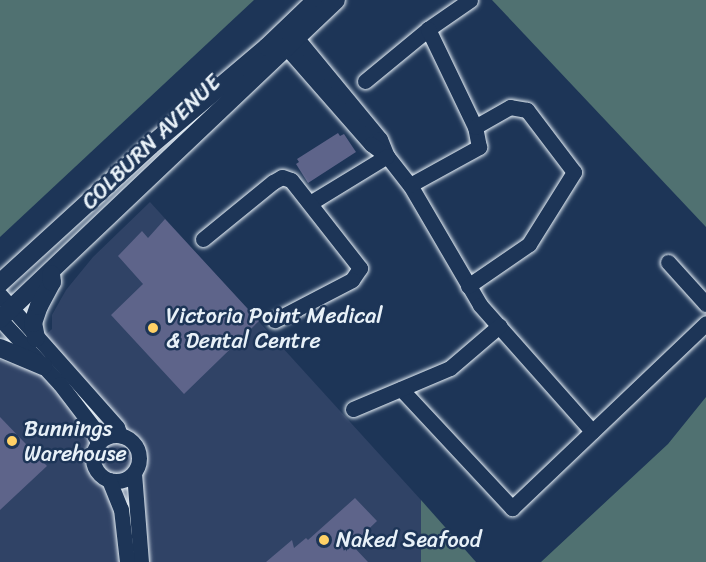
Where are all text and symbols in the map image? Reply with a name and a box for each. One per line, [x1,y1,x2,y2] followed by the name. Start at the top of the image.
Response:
[76,69,226,215] street label: COLBURN AVENUE
[166,302,382,354] place label: Victoria Point Medical & Dental Centre
[144,319,162,337] marker: Victoria Point Medical & Dental Centre
[24,415,127,466] place label: Bunnings Warehouse
[5,434,19,448] marker: Bunnings Warehouse
[336,527,482,553] place label: Naked Seafood
[317,533,331,547] marker: Naked Seafood

